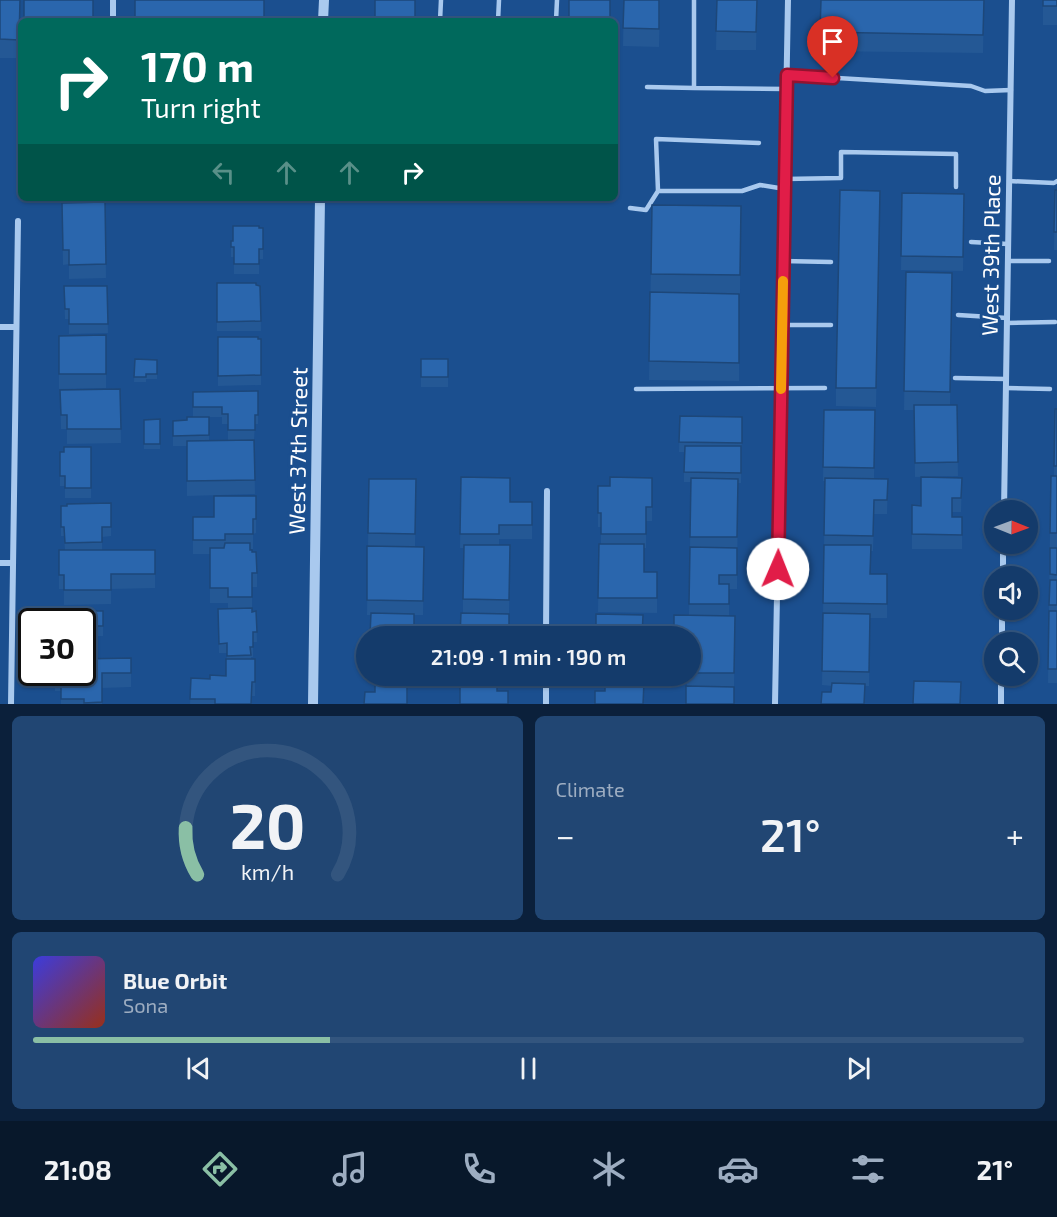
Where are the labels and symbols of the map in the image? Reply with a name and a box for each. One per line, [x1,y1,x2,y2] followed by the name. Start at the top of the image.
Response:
[807,16,858,78] pin
[976,174,1004,336] street label: West 39th Place
[283,367,311,535] street label: West 37th Street
[984,500,1038,554] north arrow
[746,537,810,601] position arrow
[18,608,96,686] speed limit sign: 30

